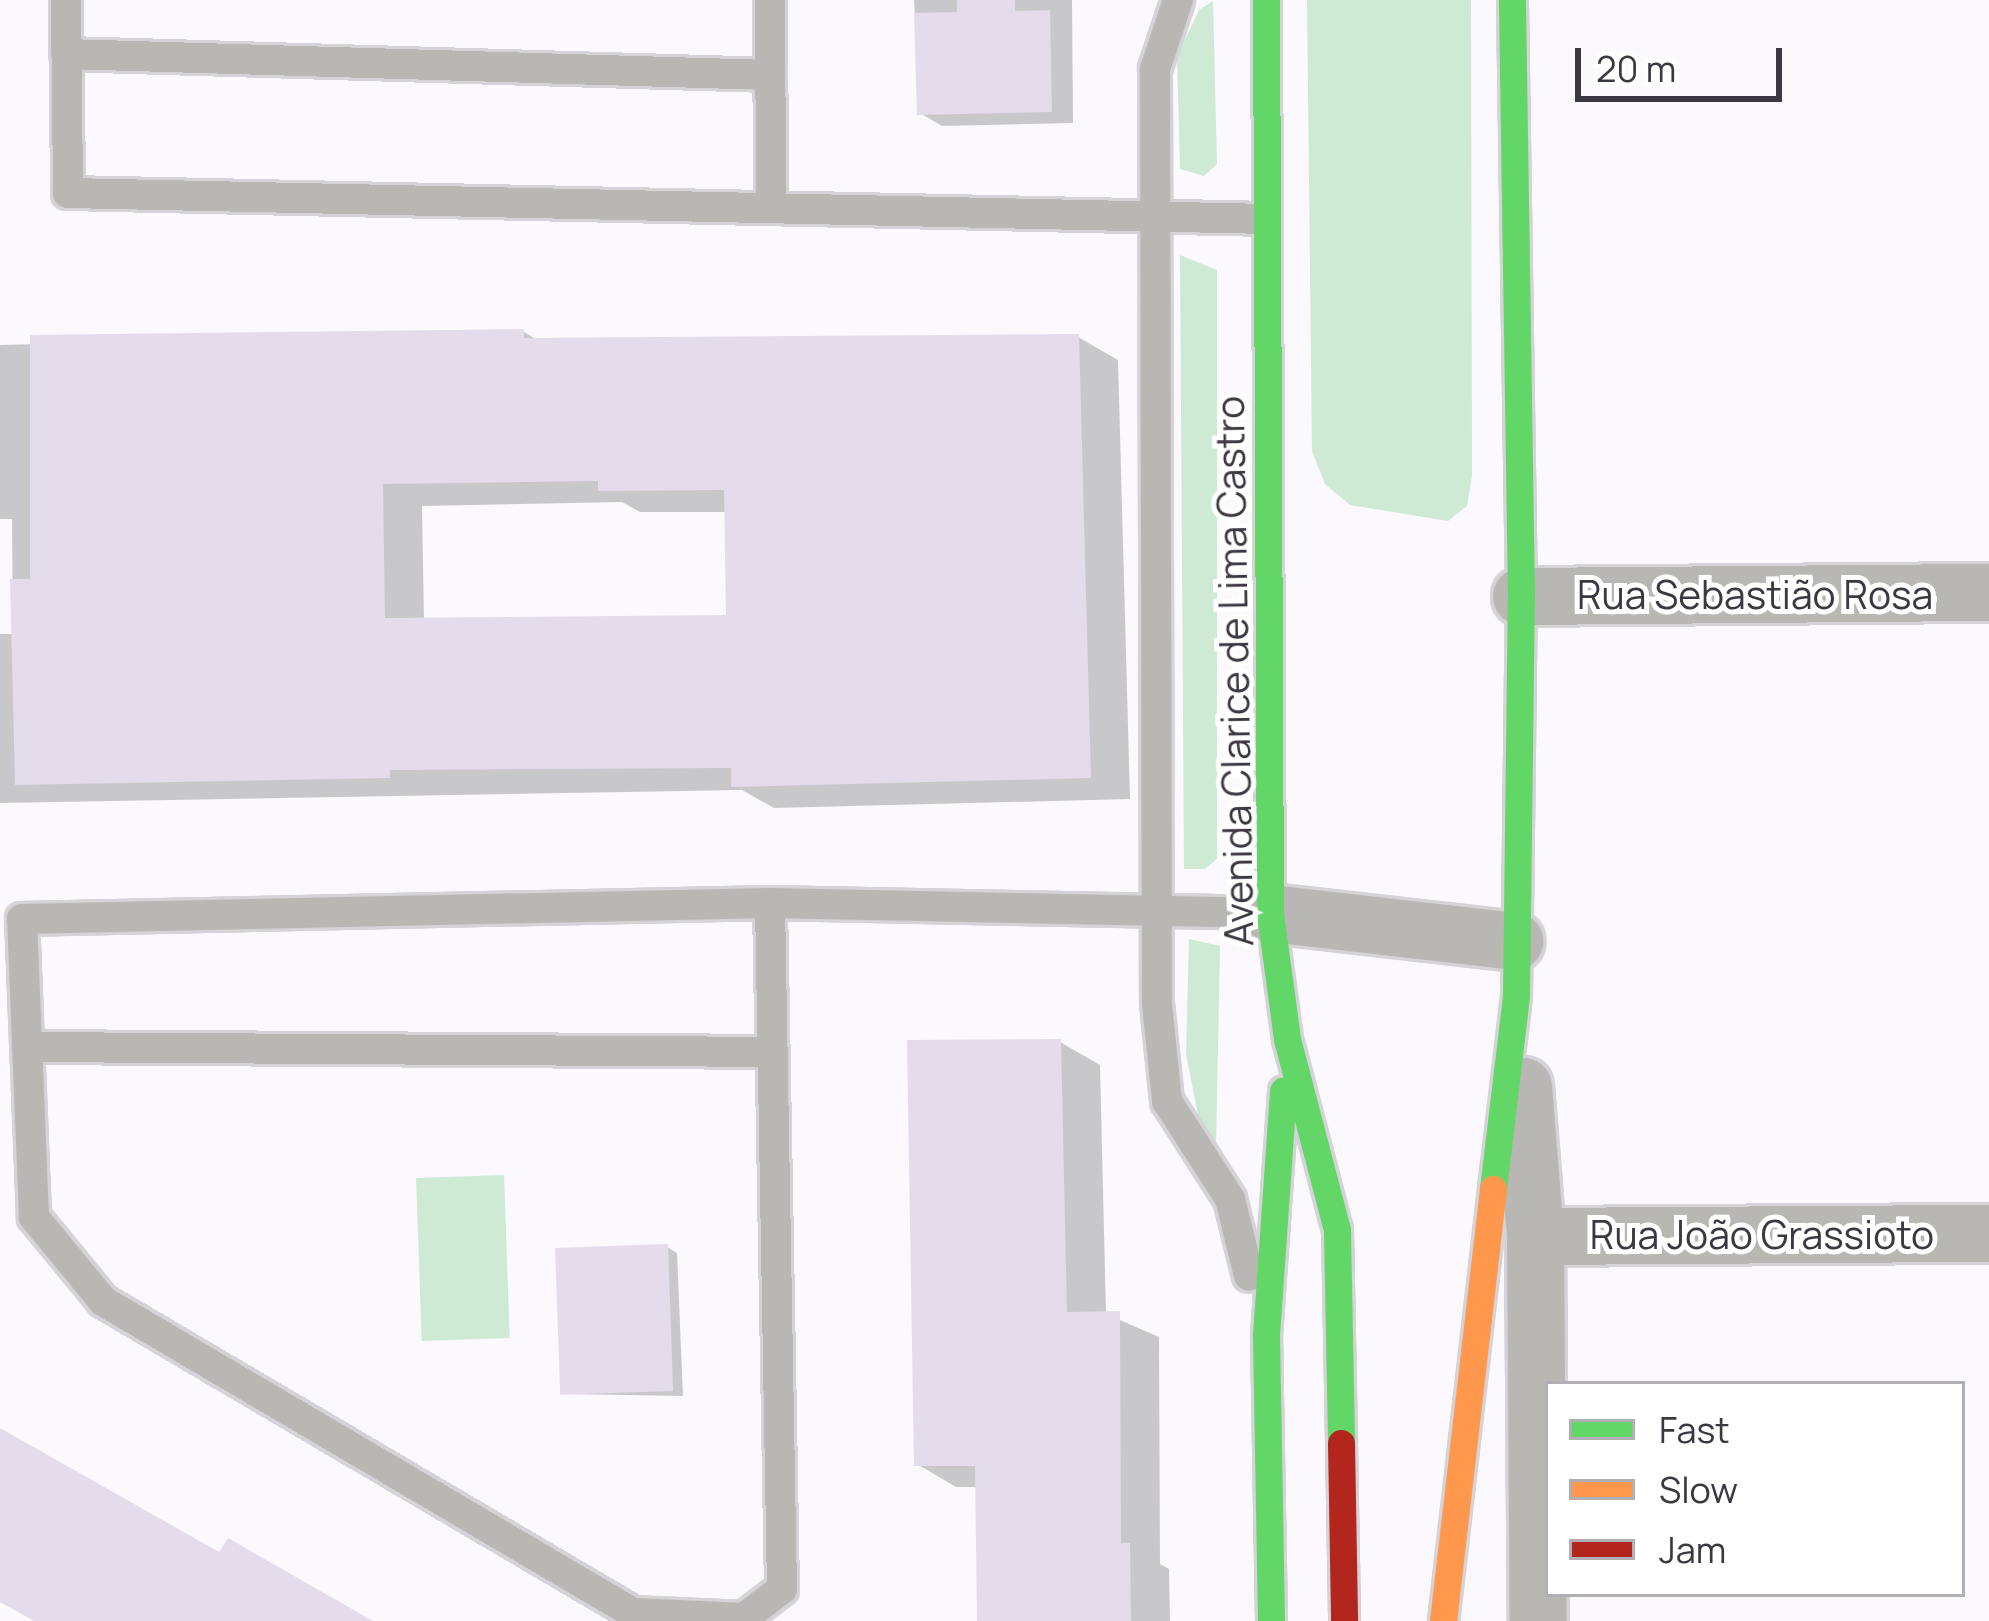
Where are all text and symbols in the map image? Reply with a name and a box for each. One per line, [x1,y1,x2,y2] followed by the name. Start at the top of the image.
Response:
[1581,24,1788,98] scale bar
[1596,44,1676,93] text: 20 m
[1206,395,1262,947] street label: Avenida Clarice de Lima Castro
[1577,571,1933,617] street label: Rua Sebastião Rosa
[1590,1211,1934,1257] street label: Rua João Grassioto
[1545,1381,1965,1597] legend
[1659,1405,1730,1454] text: Fast
[1659,1465,1738,1514] text: Slow
[1659,1525,1726,1574] text: Jam

